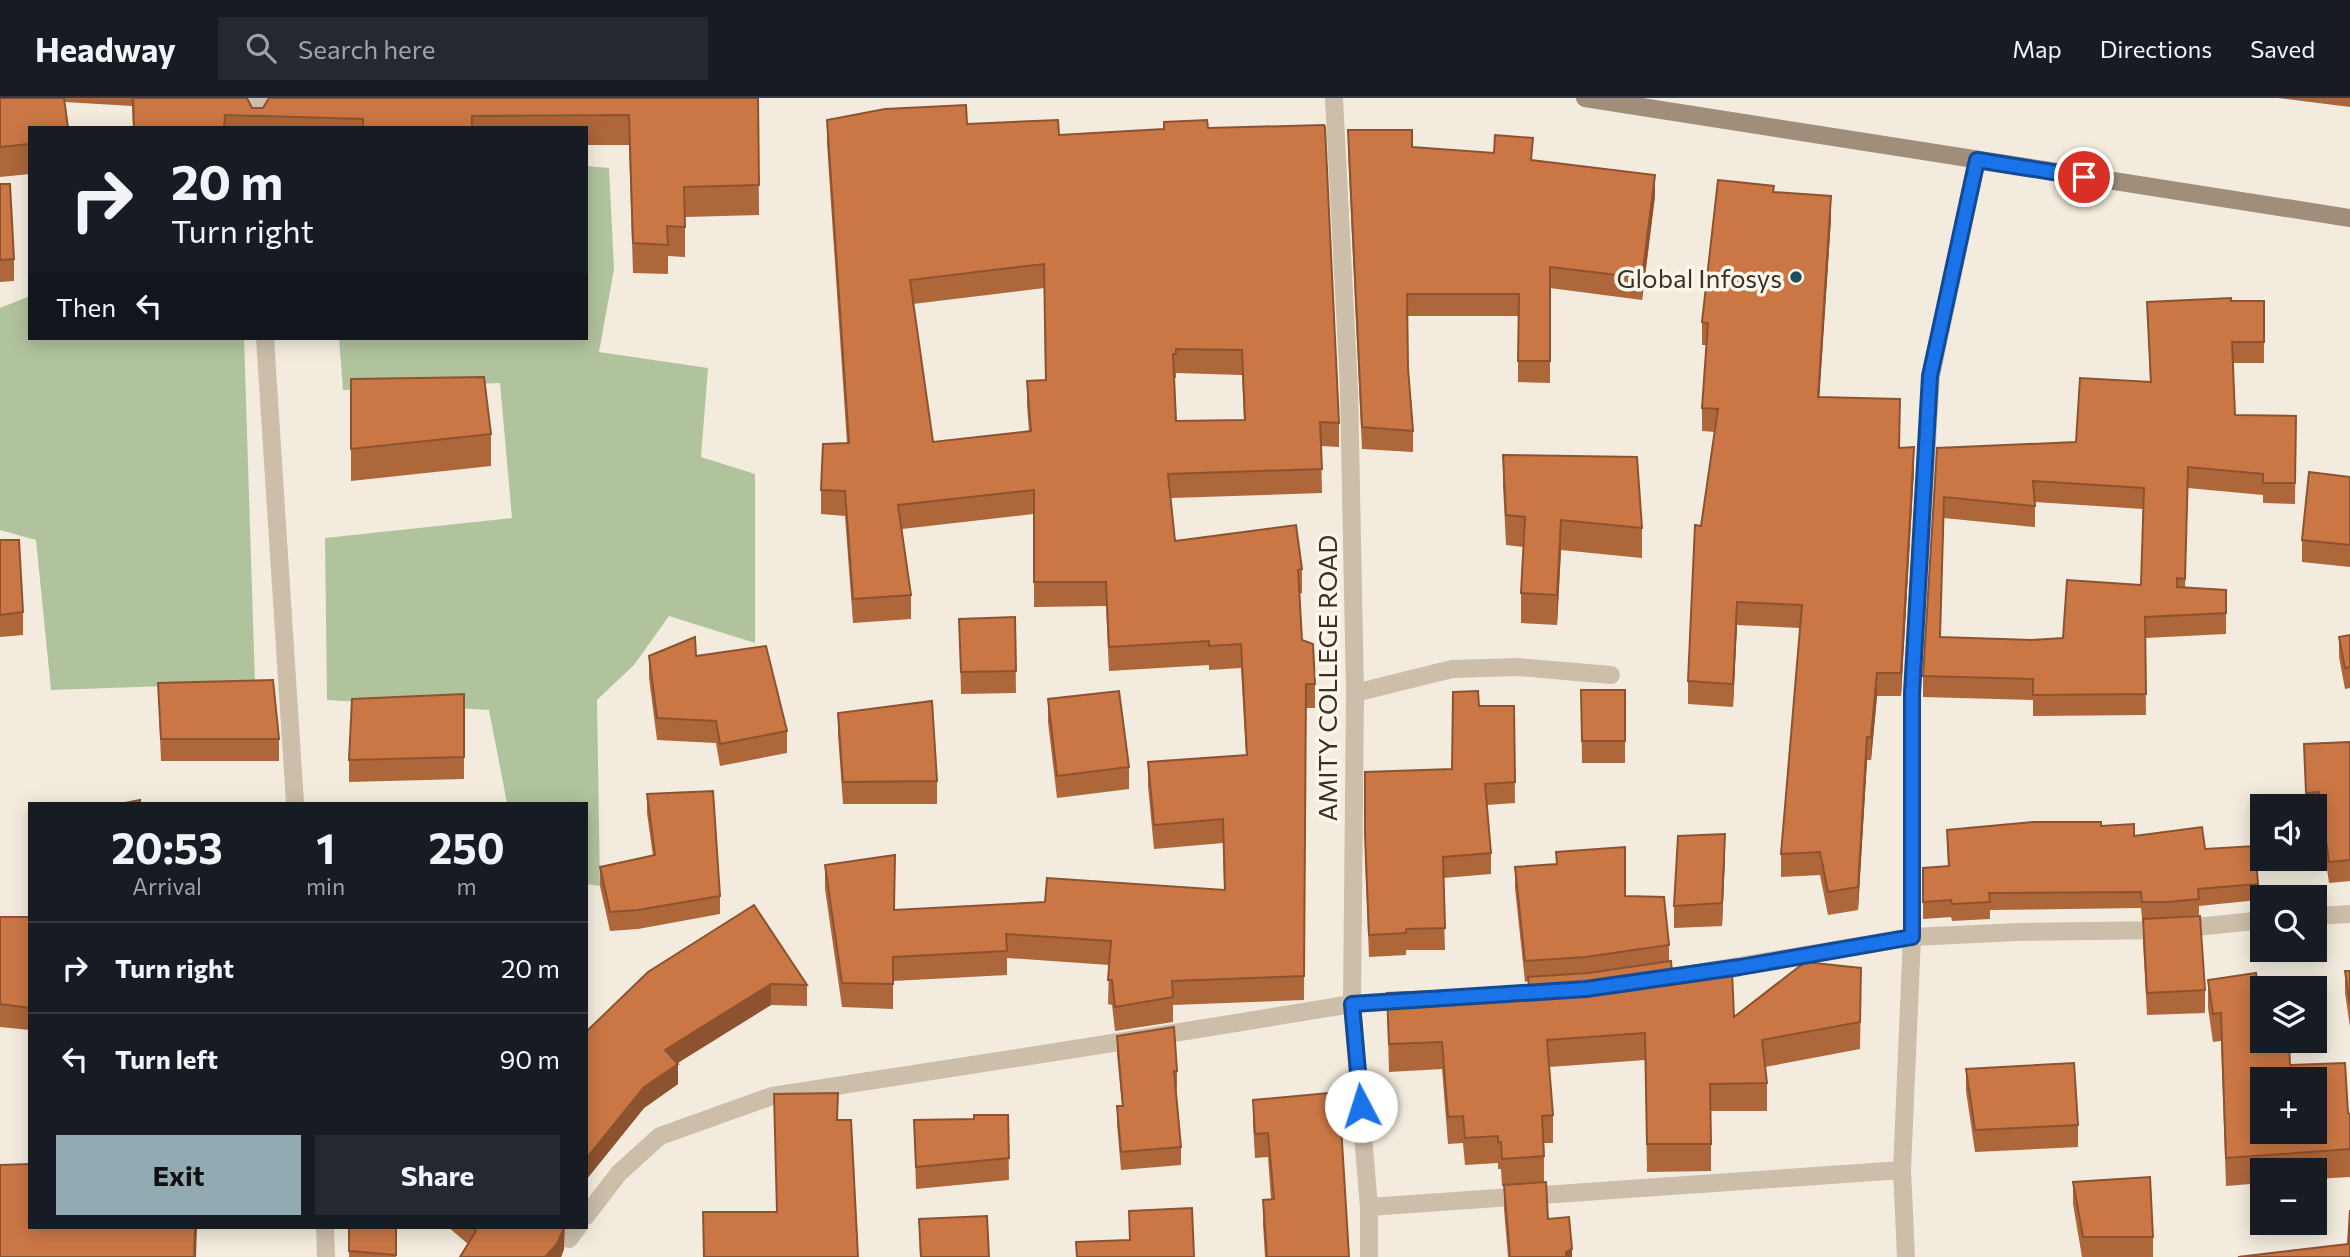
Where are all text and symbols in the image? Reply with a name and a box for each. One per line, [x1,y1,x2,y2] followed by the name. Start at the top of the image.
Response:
[218,17,708,80] search box
[35,28,176,69] text: Headway
[242,29,280,67] icon: search
[298,33,436,64] text: Search here
[2012,34,2062,63] text: Map
[2100,34,2212,63] text: Directions
[2250,34,2315,63] text: Saved
[2054,147,2114,207] pin
[171,150,283,210] text: 20 m
[56,154,147,245] icon: right
[2065,158,2103,196] icon: arrive
[171,210,314,250] text: Turn right
[1616,262,1782,293] place label: Global Infosys
[1788,269,1804,285] marker: Global Infosys
[130,287,168,325] icon: left
[56,291,116,322] text: Then
[1311,535,1342,822] street label: AMITY COLLEGE ROAD
[2250,794,2327,1235] map controls
[2250,794,2327,871] button: sound
[111,821,223,873] text: 20:53
[316,821,335,873] text: 1
[428,821,505,873] text: 250
[132,872,202,900] text: Arrival
[306,872,345,900] text: min
[457,872,477,900] text: m
[2250,885,2327,962] button: search
[56,949,94,987] icon: right
[115,952,234,983] text: Turn right
[501,952,560,983] text: 20 m
[2250,976,2327,1053] button: layers
[56,1040,94,1078] icon: left
[115,1043,218,1074] text: Turn left
[500,1043,560,1074] text: 90 m
[2250,1067,2327,1144] button: +
[1324,1069,1398,1143] position arrow
[56,1135,301,1215] button: Exit
[315,1135,560,1215] button: Share
[2250,1158,2327,1235] button: −

